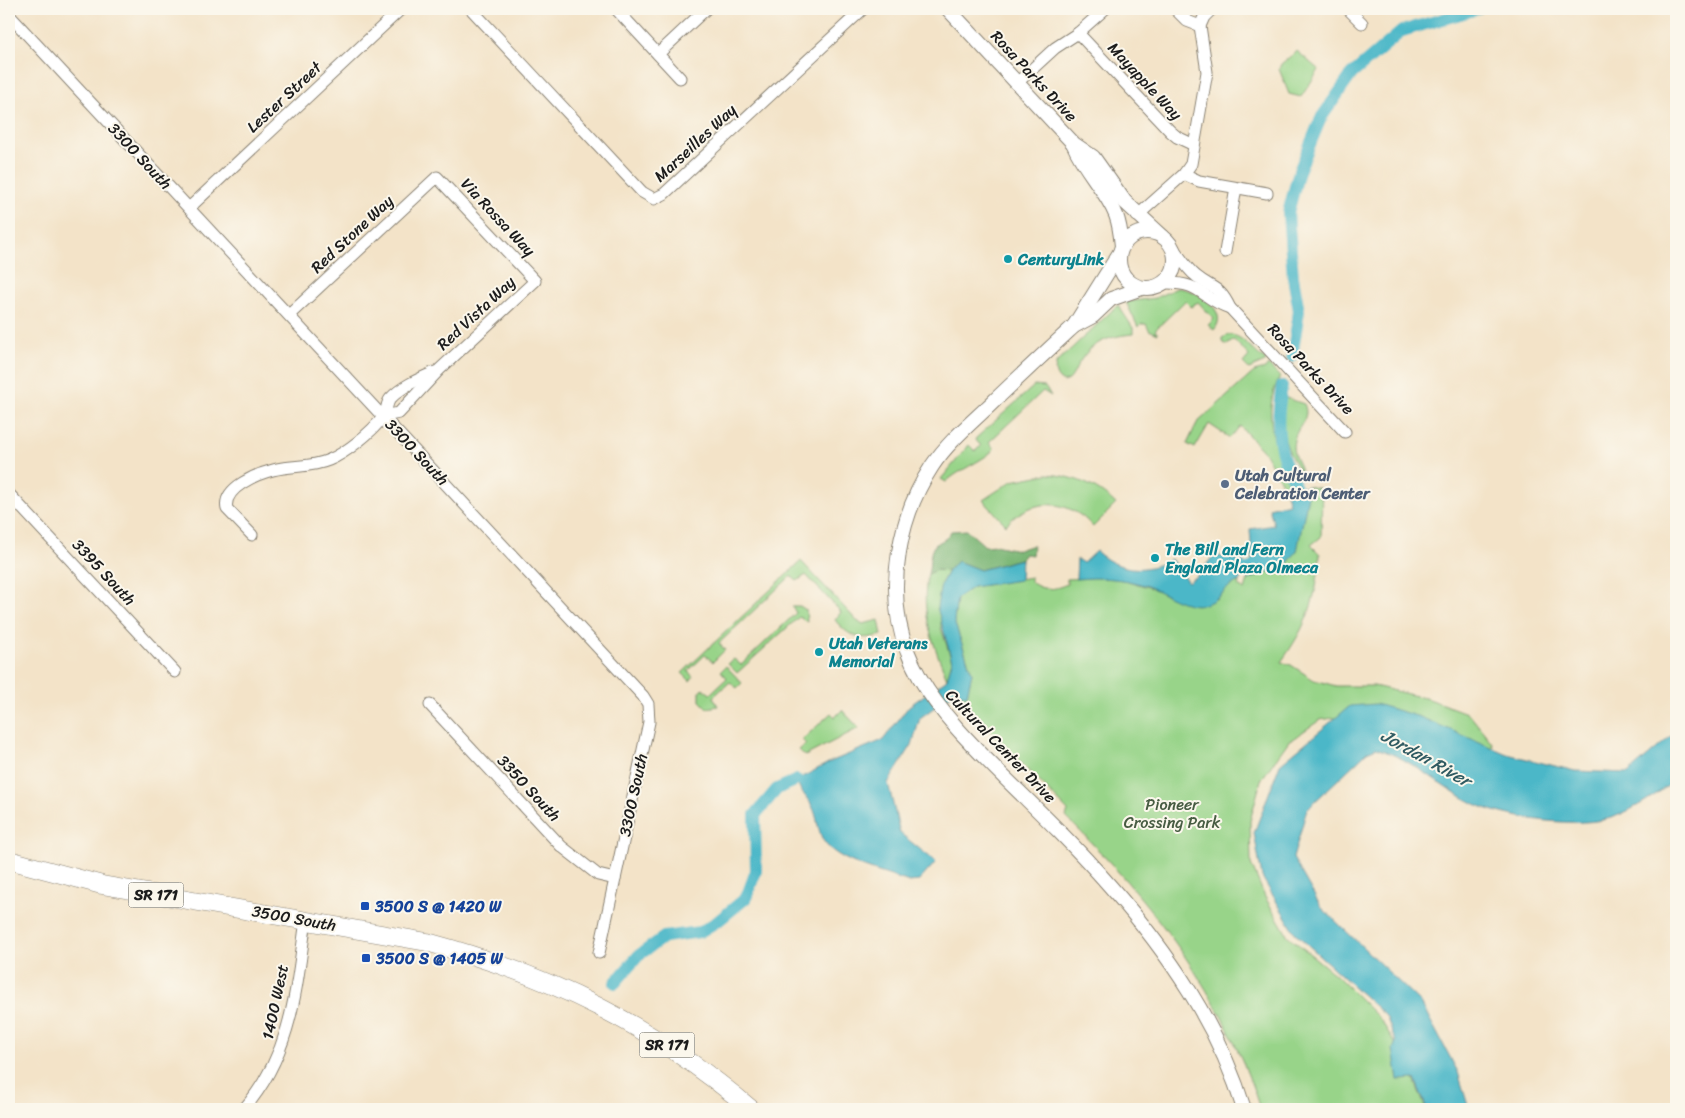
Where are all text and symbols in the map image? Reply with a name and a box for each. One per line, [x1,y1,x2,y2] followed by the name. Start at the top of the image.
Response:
[983,23,1085,129] street label: Rosa Parks Drive
[1100,35,1190,128] street label: Mayapple Way
[239,54,329,140] street label: Lester Street
[647,96,744,189] street label: Marseilles Way
[101,115,179,197] street label: 3300 South
[453,171,543,264] street label: Via Rossa Way
[304,187,401,281] street label: Red Stone Way
[1017,245,1105,274] place label: CenturyLink
[1002,253,1014,265] marker: CenturyLink
[430,268,523,358] street label: Red Vista Way
[1260,316,1362,422] street label: Rosa Parks Drive
[378,411,456,493] street label: 3300 South
[1234,461,1371,508] place label: Utah Cultural Celebration Center
[1219,478,1231,490] marker: Utah Cultural Celebration Center
[65,532,143,612] street label: 3395 South
[1165,535,1319,582] place label: The Bill and Fern England Plaza Olmeca
[1149,552,1161,564] marker: The Bill and Fern England Plaza Olmeca
[828,629,928,676] place label: Utah Veterans Memorial
[813,646,825,658] marker: Utah Veterans Memorial
[938,682,1064,810] street label: Cultural Center Drive
[1375,720,1480,798] water label: Jordan River
[490,747,568,829] street label: 3350 South
[610,751,656,839] street label: 3300 South
[1124,790,1221,837] park label: Pioneer Crossing Park
[128,882,184,908] road number: SR 171
[374,892,502,921] place label: 3500 S @ 1420 W
[250,896,338,940] street label: 3500 South
[359,900,371,912] marker: 3500 S @ 1420 W
[375,944,504,973] place label: 3500 S @ 1405 W
[360,952,372,964] marker: 3500 S @ 1405 W
[253,962,297,1042] street label: 1400 West
[640,1032,694,1058] road number: SR 171

